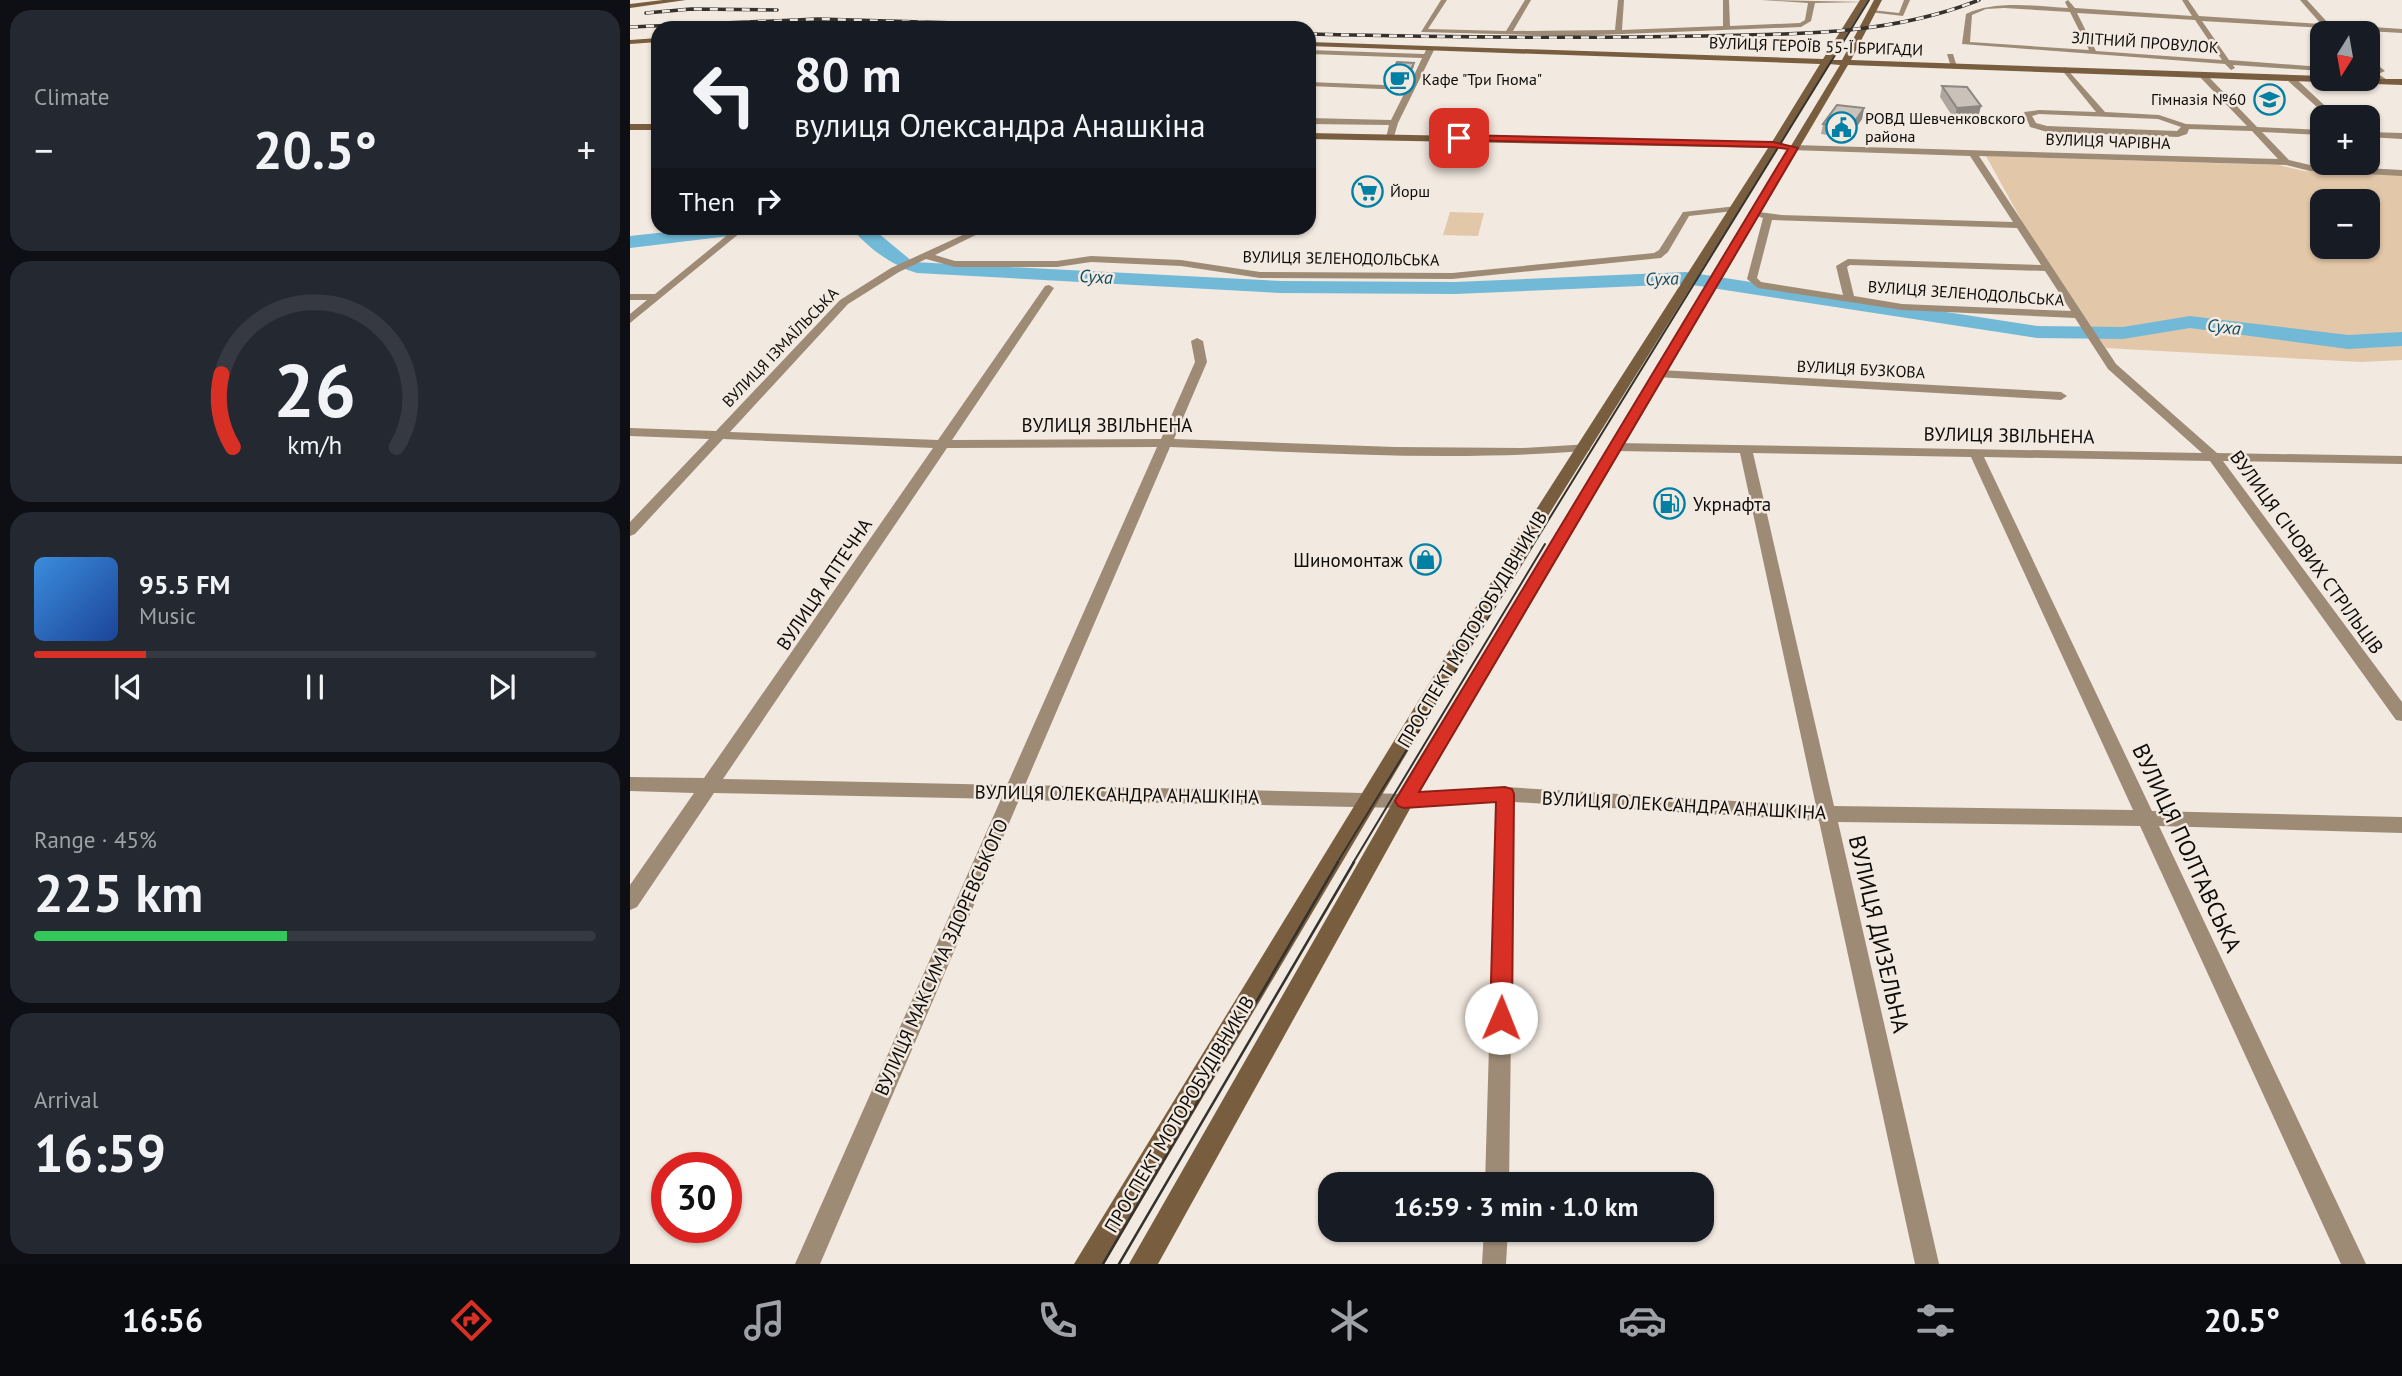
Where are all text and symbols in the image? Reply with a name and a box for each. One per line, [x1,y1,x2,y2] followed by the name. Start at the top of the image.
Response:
[2310,21,2380,91] north arrow
[2310,21,2380,259] map controls
[2071,27,2220,57] street label: ЗЛІТНИЙ ПРОВУЛОК
[1709,32,1923,60] street label: ВУЛИЦЯ ГЕРОЇВ 55-Ї БРИГАДИ
[794,42,901,106] text: 80 m
[679,49,770,140] icon: left
[1382,62,1416,96] cafe icon: Кафе "Три Гнома"
[1422,69,1542,89] place label: Кафе "Три Гнома"
[34,82,109,111] text: Climate
[2252,82,2286,116] school or university icon: Гімназія №60
[2151,89,2246,109] place label: Гімназія №60
[794,104,1206,146] text: вулиця Олександра Анашкіна
[2310,105,2380,175] button: +
[1429,108,1489,168] pin
[1865,108,2025,146] place label: РОВД Шевченковского района
[1825,110,1859,144] public building icon: РОВД Шевченковского района
[253,116,377,183] text: 20.5°
[1440,119,1478,157] icon: arrive
[34,125,53,174] text: −
[577,125,596,174] text: +
[2045,129,2171,153] street label: ВУЛИЦЯ ЧАРІВНА
[1350,174,1384,208] supermarket icon: Йорш
[1390,181,1430,201] place label: Йорш
[749,182,787,220] icon: right
[679,185,735,218] text: Then
[2310,189,2380,259] button: −
[1242,246,1440,270] street label: ВУЛИЦЯ ЗЕЛЕНОДОЛЬСЬКА
[1079,264,1114,289] water label: Суха
[1645,266,1679,291] water label: Суха
[1867,276,2065,310] street label: ВУЛИЦЯ ЗЕЛЕНОДОЛЬСЬКА
[718,283,843,411] street label: ВУЛИЦЯ ІЗМАЇЛЬСЬКА
[2206,313,2242,340] water label: Суха
[274,344,356,438] text: 26
[1796,356,1926,382] street label: ВУЛИЦЯ БУЗКОВА
[1022,413,1192,437] street label: ВУЛИЦЯ ЗВІЛЬНЕНА
[1923,422,2095,448] street label: ВУЛИЦЯ ЗВІЛЬНЕНА
[288,429,342,461] text: km/h
[2225,446,2389,658] street label: ВУЛИЦЯ СІЧОВИХ СТРІЛЬЦІВ
[1653,487,1687,521] fuel station icon: Укрнафта
[1693,492,1771,516] place label: Укрнафта
[1392,506,1552,752] street label: ПРОСПЕКТ МОТОРОБУДІВНИКІВ
[771,513,877,655] street label: ВУЛИЦЯ АПТЕЧНА
[1409,543,1443,577] shop icon: Шиномонтаж
[1293,548,1403,572] place label: Шиномонтаж
[139,568,230,601] text: 95.5 FM
[139,601,196,630] text: Music
[109,668,147,706] icon: previous
[296,668,334,706] icon: pause
[483,668,521,706] icon: next
[2126,739,2249,957] street label: ВУЛИЦЯ ПОЛТАВСЬКА
[974,780,1260,808] street label: ВУЛИЦЯ ОЛЕКСАНДРА АНАШКІНА
[1541,786,1827,824] street label: ВУЛИЦЯ ОЛЕКСАНДРА АНАШКІНА
[869,815,1013,1099] street label: ВУЛИЦЯ МАКСИМА ЗДОРЕВСЬКОГО
[34,825,157,854] text: Range · 45%
[1843,832,1916,1036] street label: ВУЛИЦЯ ДИЗЕЛЬНА
[34,859,203,926] text: 225 km
[1464,981,1538,1055] position arrow
[1099,991,1259,1237] street label: ПРОСПЕКТ МОТОРОБУДІВНИКІВ
[34,1085,98,1114] text: Arrival
[34,1119,166,1186] text: 16:59
[651,1152,742,1243] speed limit sign: 30
[1394,1190,1639,1223] text: 16:59 · 3 min · 1.0 km
[447,1296,496,1345] icon: directions
[740,1296,789,1345] icon: music
[1033,1296,1082,1345] icon: phone
[1325,1296,1374,1345] icon: climate
[1618,1296,1667,1345] icon: car
[1911,1296,1960,1345] icon: filters
[122,1299,203,1341] text: 16:56
[2204,1299,2280,1341] text: 20.5°

